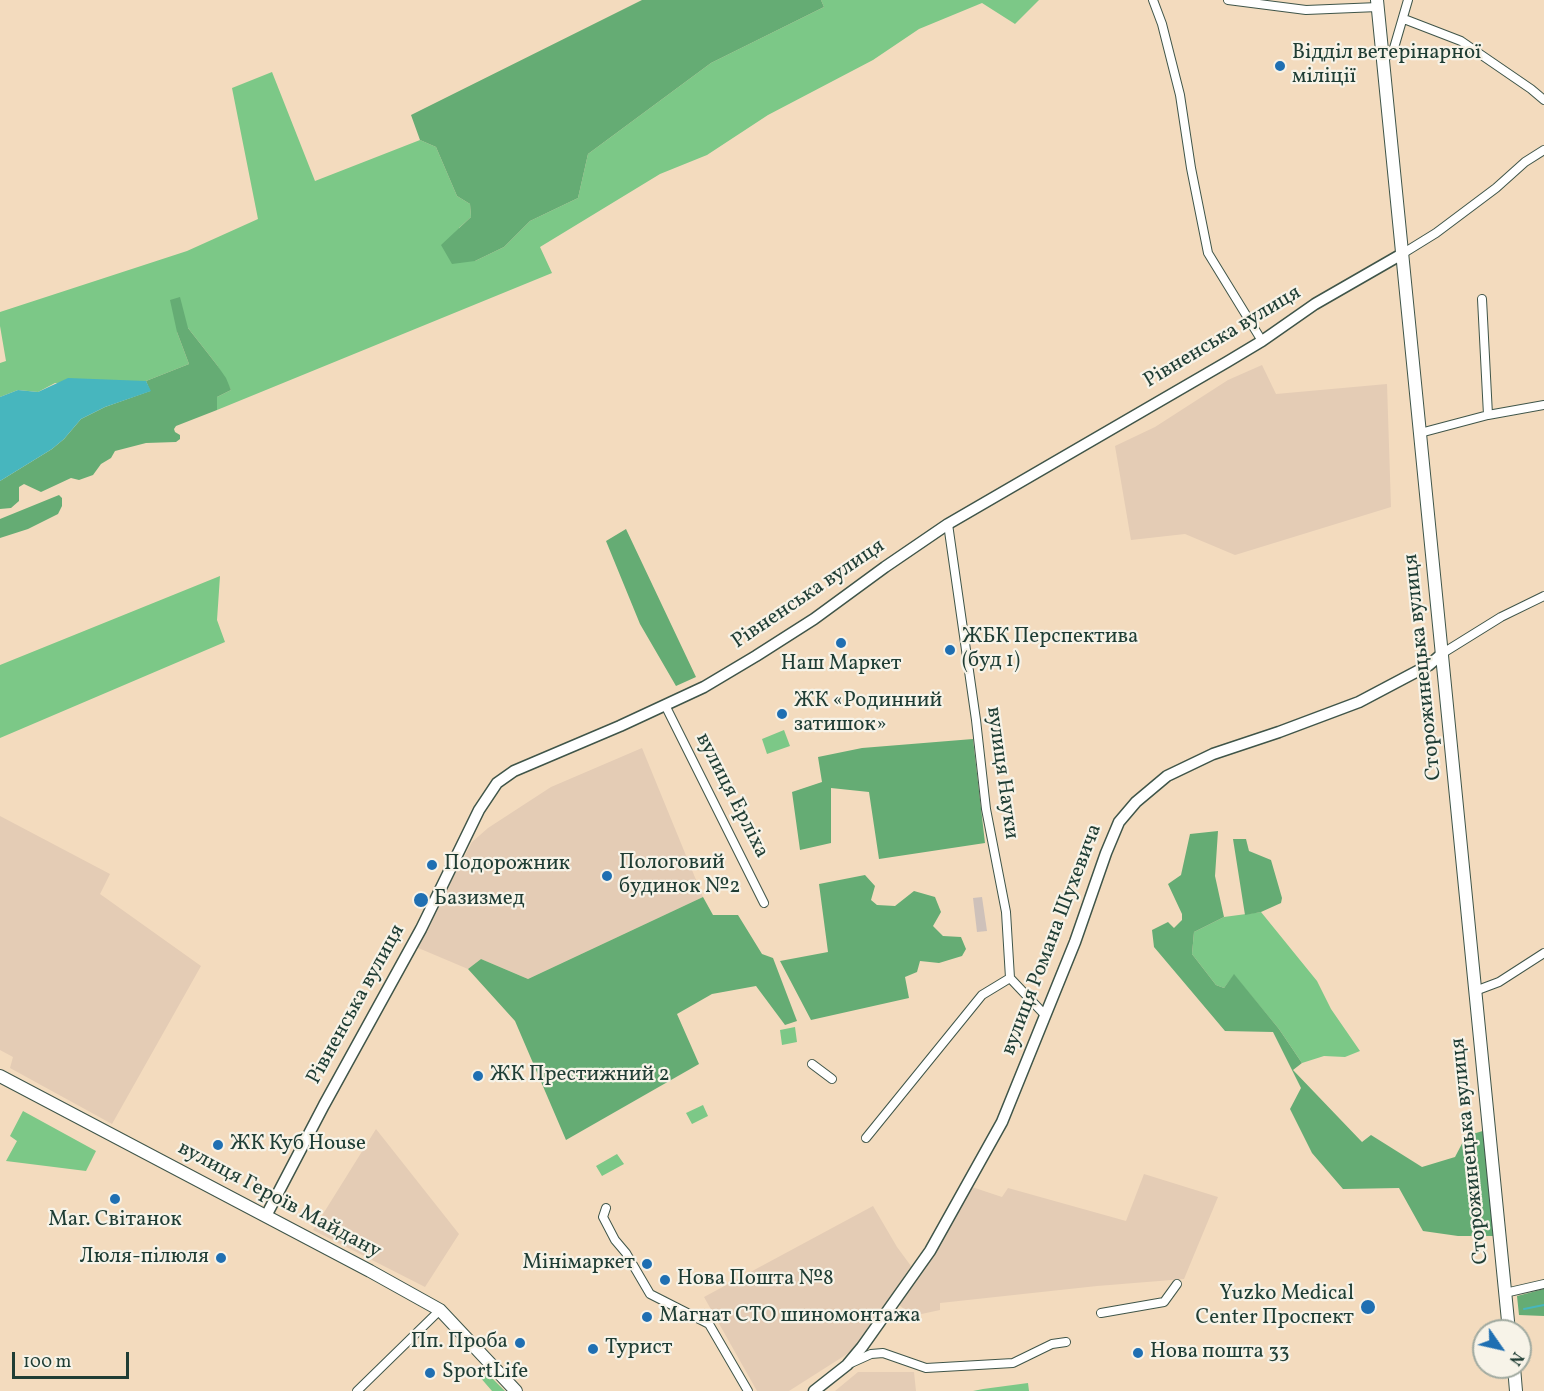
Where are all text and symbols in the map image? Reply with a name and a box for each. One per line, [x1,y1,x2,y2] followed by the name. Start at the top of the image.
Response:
[1292,41,1481,91] place label: Відділ ветерінарної міліції
[1273,59,1287,73] marker: Відділ ветерінарної міліції
[1140,281,1306,395] street label: Рівненська вулиця
[728,535,890,655] street label: Рівненська вулиця
[1400,553,1448,781] street label: Сторожинецька вулиця
[962,625,1139,675] place label: ЖБК Перспектива (буд 1)
[834,636,848,650] marker: Наш Маркет
[943,643,957,657] marker: ЖБК Перспектива (буд 1)
[781,652,901,678] place label: Наш Маркет
[794,689,942,739] place label: ЖК «Родинний затишок»
[979,705,1023,841] street label: вулиця Науки
[775,707,789,721] marker: ЖК «Родинний затишок»
[689,729,773,863] street label: вулиця Ерліха
[997,821,1109,1059] street label: вулиця Романа Шухевича
[619,851,740,901] place label: Пологовий будинок №2
[444,852,570,878] place label: Подорожник
[425,858,439,872] marker: Подорожник
[600,869,614,883] marker: Пологовий будинок №2
[434,887,525,913] place label: Базизмед
[412,891,430,909] marker: Базизмед
[303,921,411,1089] street label: Рівненська вулиця
[1447,1037,1495,1265] street label: Сторожинецька вулиця
[490,1063,670,1089] place label: ЖК Престижний 2
[471,1069,485,1083] marker: ЖК Престижний 2
[230,1132,366,1158] place label: ЖК Куб House
[173,1137,385,1265] street label: вулиця Героїв Майдану
[211,1138,225,1152] marker: ЖК Куб House
[108,1192,122,1206] marker: Маг. Світанок
[48,1208,182,1234] place label: Маг. Світанок
[79,1245,209,1271] place label: Люля-пілюля
[214,1251,228,1265] marker: Люля-пілюля
[523,1251,635,1277] place label: Мінімаркет
[640,1257,654,1271] marker: Мінімаркет
[677,1267,834,1293] place label: Нова Пошта №8
[658,1273,672,1287] marker: Нова Пошта №8
[1196,1282,1354,1332] place label: Yuzko Medical Center Проспект
[1359,1298,1377,1316] marker: Yuzko Medical Center Проспект
[659,1304,921,1330] place label: Магнат СТО шиномонтажа
[640,1310,654,1324] marker: Магнат СТО шиномонтажа
[1472,1319,1532,1379] north arrow
[411,1330,508,1356] place label: Пп. Проба
[513,1336,527,1350] marker: Пп. Проба
[605,1336,672,1362] place label: Турист
[15,1340,132,1378] scale bar
[1150,1340,1290,1366] place label: Нова пошта 33
[586,1342,600,1356] marker: Турист
[1131,1346,1145,1360] marker: Нова пошта 33
[1503,1347,1528,1369] text: N
[23,1350,72,1375] text: 100 m
[442,1360,528,1386] place label: SportLife
[423,1366,437,1380] marker: SportLife

